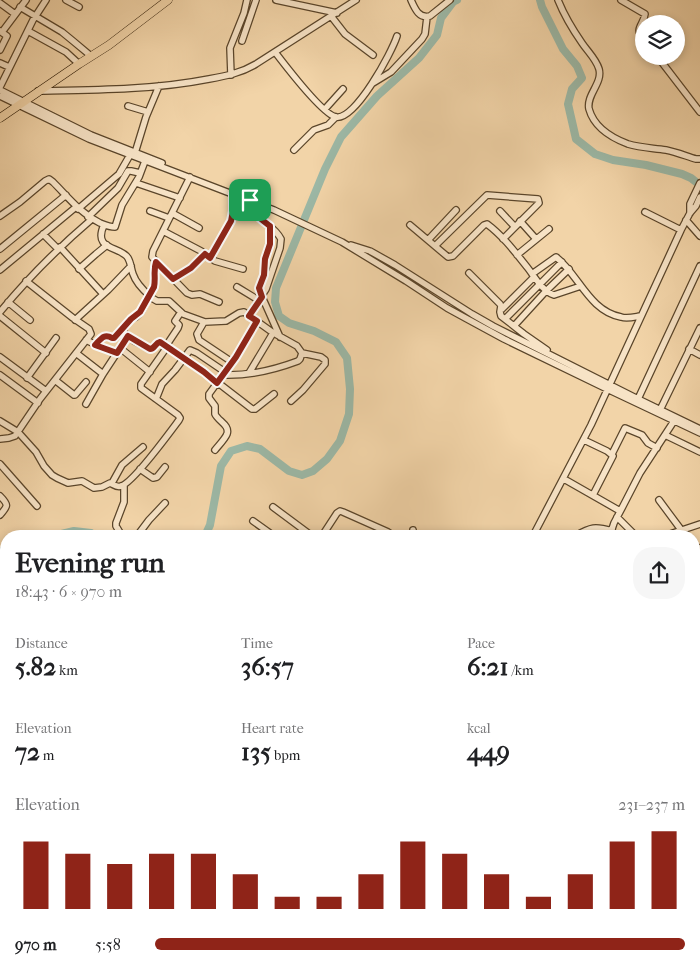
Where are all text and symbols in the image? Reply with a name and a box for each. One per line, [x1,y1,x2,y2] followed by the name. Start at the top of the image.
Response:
[635,15,685,65] map controls
[635,15,685,65] button: layers
[229,179,271,221] pin
[236,186,264,214] icon: arrive
[15,546,165,579] text: Evening run
[633,547,685,599] button: share
[15,582,122,601] text: 18:43 · 6 × 970 m
[15,635,68,652] text: Distance
[241,635,273,652] text: Time
[467,635,495,652] text: Pace
[15,652,56,681] text: 5.82
[241,652,294,681] text: 36:57
[467,652,508,681] text: 6:21
[56,662,78,679] text: km
[508,662,534,679] text: /km
[15,720,72,737] text: Elevation
[241,720,304,737] text: Heart rate
[467,720,491,737] text: kcal
[15,737,40,766] text: 72
[241,737,271,766] text: 135
[467,737,510,766] text: 449
[40,747,55,764] text: m
[271,747,301,764] text: bpm
[15,795,80,814] text: Elevation
[618,795,685,814] text: 231–237 m
[15,935,57,954] text: 970 m
[95,935,121,954] text: 5:58

